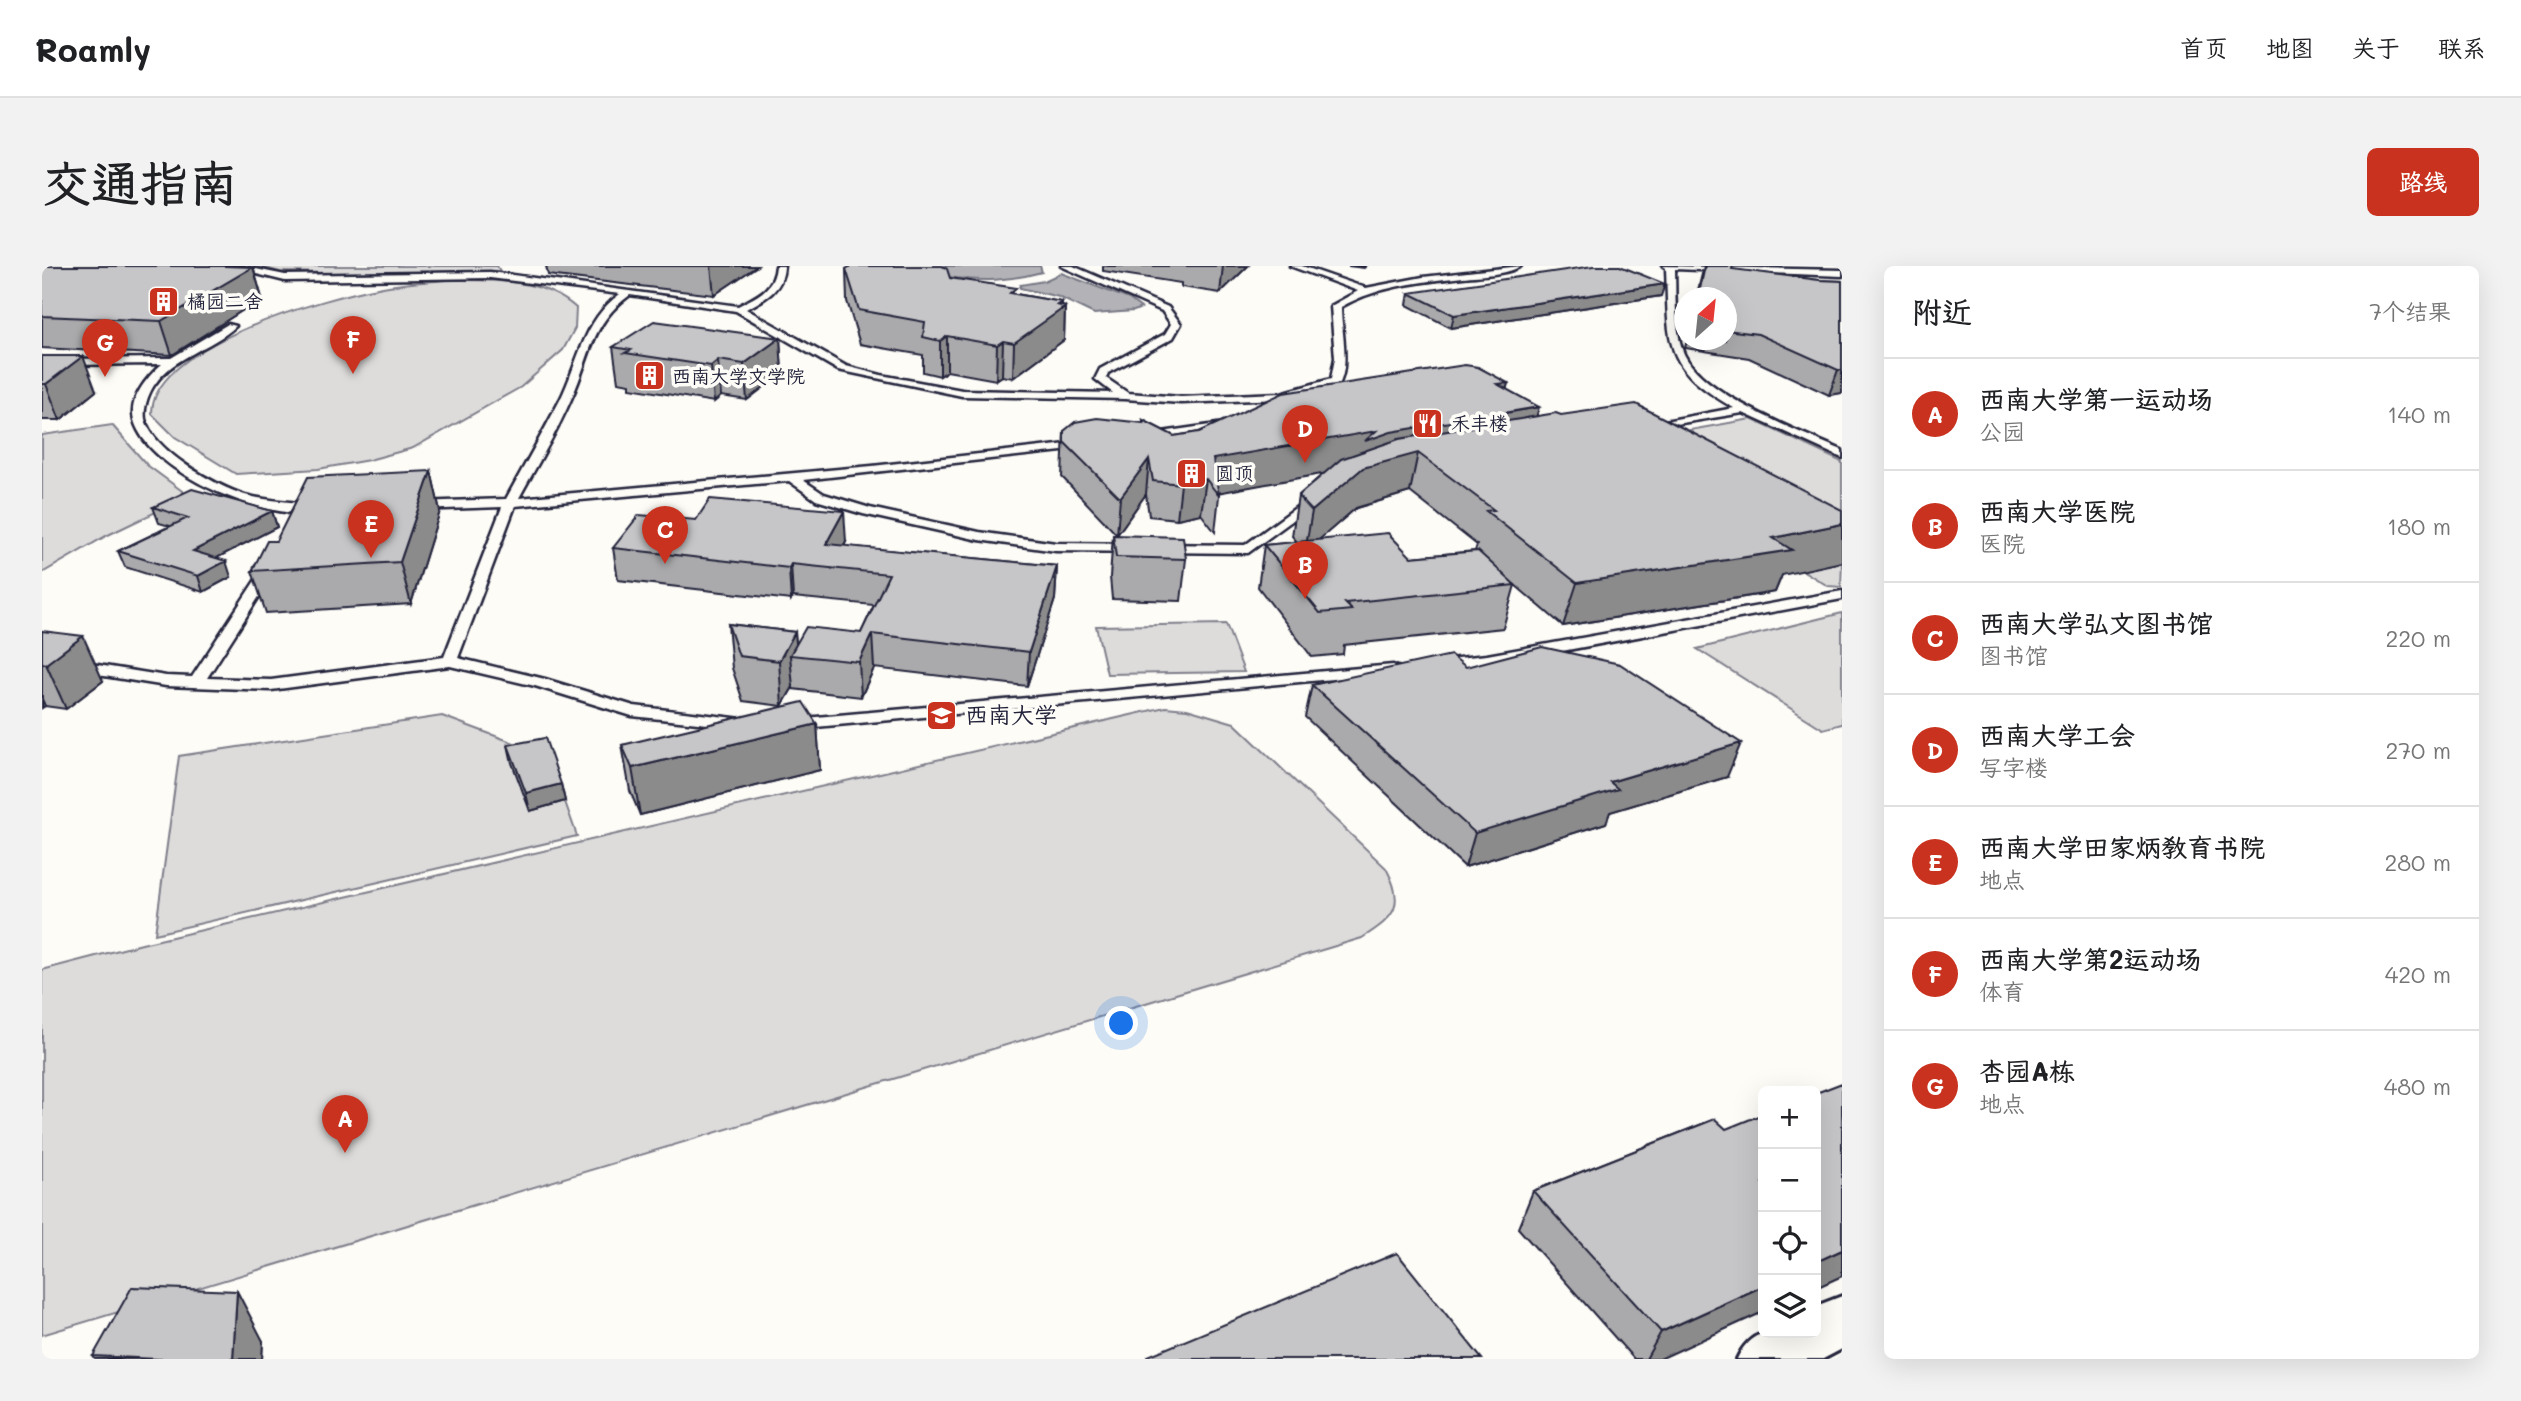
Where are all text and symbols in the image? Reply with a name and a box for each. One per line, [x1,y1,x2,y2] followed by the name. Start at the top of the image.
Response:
[35,27,151,70] text: Roamly
[2180,32,2228,63] text: 首页
[2266,32,2314,63] text: 地图
[2352,32,2400,63] text: 关于
[2438,32,2486,63] text: 联系
[2367,148,2479,216] button: 路线
[42,150,238,213] text: 交通指南
[147,284,181,318] building icon: 橘园二舍
[1674,287,1737,350] north arrow
[187,288,263,313] place label: 橘园二舍
[1912,291,1972,331] text: 附近
[2369,296,2451,326] text: 7个结果
[330,316,376,374] pin: F
[82,319,128,377] pin: G
[632,359,666,393] building icon: 西南大学文学院
[672,363,805,388] place label: 西南大学文学院
[1979,382,2213,416] text: 西南大学第一运动场
[1927,399,1943,429] text: A
[2387,399,2451,429] text: 140 m
[1282,405,1328,463] pin: D
[1411,406,1445,440] restaurant icon: 禾丰楼
[1451,410,1508,435] place label: 禾丰楼
[1979,416,2025,446] text: 公园
[1175,456,1209,490] building icon: 圆顶
[1215,460,1253,485] place label: 圆顶
[1979,494,2135,528] text: 西南大学医院
[348,500,394,558] pin: E
[642,506,688,564] pin: C
[1927,511,1943,541] text: B
[2387,511,2451,541] text: 180 m
[1979,528,2025,558] text: 医院
[1282,541,1328,599] pin: B
[1979,606,2213,640] text: 西南大学弘文图书馆
[1926,623,1944,653] text: C
[2385,623,2451,653] text: 220 m
[1979,640,2048,670] text: 图书馆
[925,698,959,732] school or university icon: 西南大学
[965,699,1057,729] place label: 西南大学
[1979,718,2135,752] text: 西南大学工会
[1927,735,1943,765] text: D
[2386,735,2451,765] text: 270 m
[1979,752,2048,782] text: 写字楼
[1979,830,2265,864] text: 西南大学田家炳教育书院
[1928,847,1942,877] text: E
[2384,847,2451,877] text: 280 m
[1979,864,2025,894] text: 地点
[1979,942,2202,976] text: 西南大学第2运动场
[1928,959,1942,989] text: F
[2385,959,2451,989] text: 420 m
[1979,976,2025,1006] text: 体育
[1104,1006,1138,1040] your location
[1979,1054,2075,1088] text: 杏园A栋
[1926,1071,1944,1101] text: G
[2384,1071,2451,1101] text: 480 m
[1758,1086,1821,1338] map controls
[1758,1086,1821,1149] button: +
[1979,1088,2025,1118] text: 地点
[322,1095,368,1153] pin: A
[1758,1149,1821,1212] button: −
[1758,1212,1821,1275] button: locate
[1758,1275,1821,1338] button: layers

